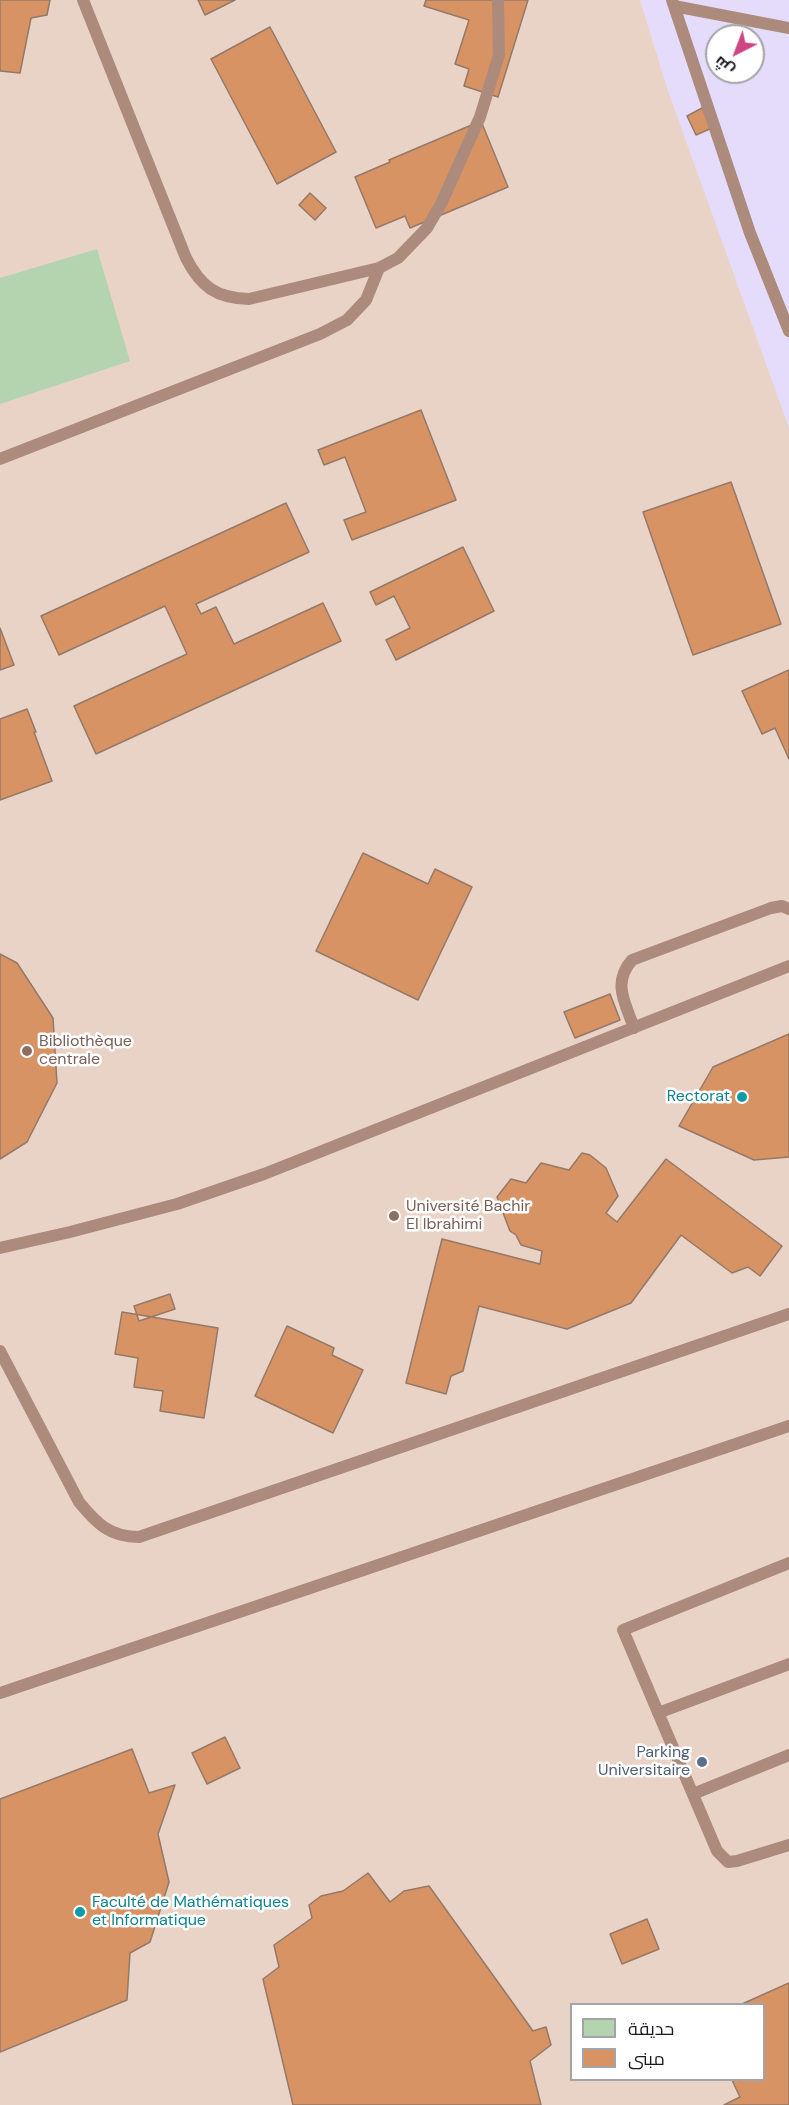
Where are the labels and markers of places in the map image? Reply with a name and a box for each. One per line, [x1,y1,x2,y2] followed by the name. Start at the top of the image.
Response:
[39,1032,132,1070] place label: Bibliothèque centrale
[20,1044,34,1058] marker: Bibliothèque centrale
[667,1087,730,1107] place label: Rectorat
[735,1090,749,1104] marker: Rectorat
[406,1197,530,1235] place label: Université Bachir El Ibrahimi
[387,1209,401,1223] marker: Université Bachir El Ibrahimi
[598,1743,690,1781] place label: Parking Universitaire
[695,1755,709,1769] marker: Parking Universitaire
[92,1893,289,1931] place label: Faculté de Mathématiques et Informatique
[73,1905,87,1919] marker: Faculté de Mathématiques et Informatique

